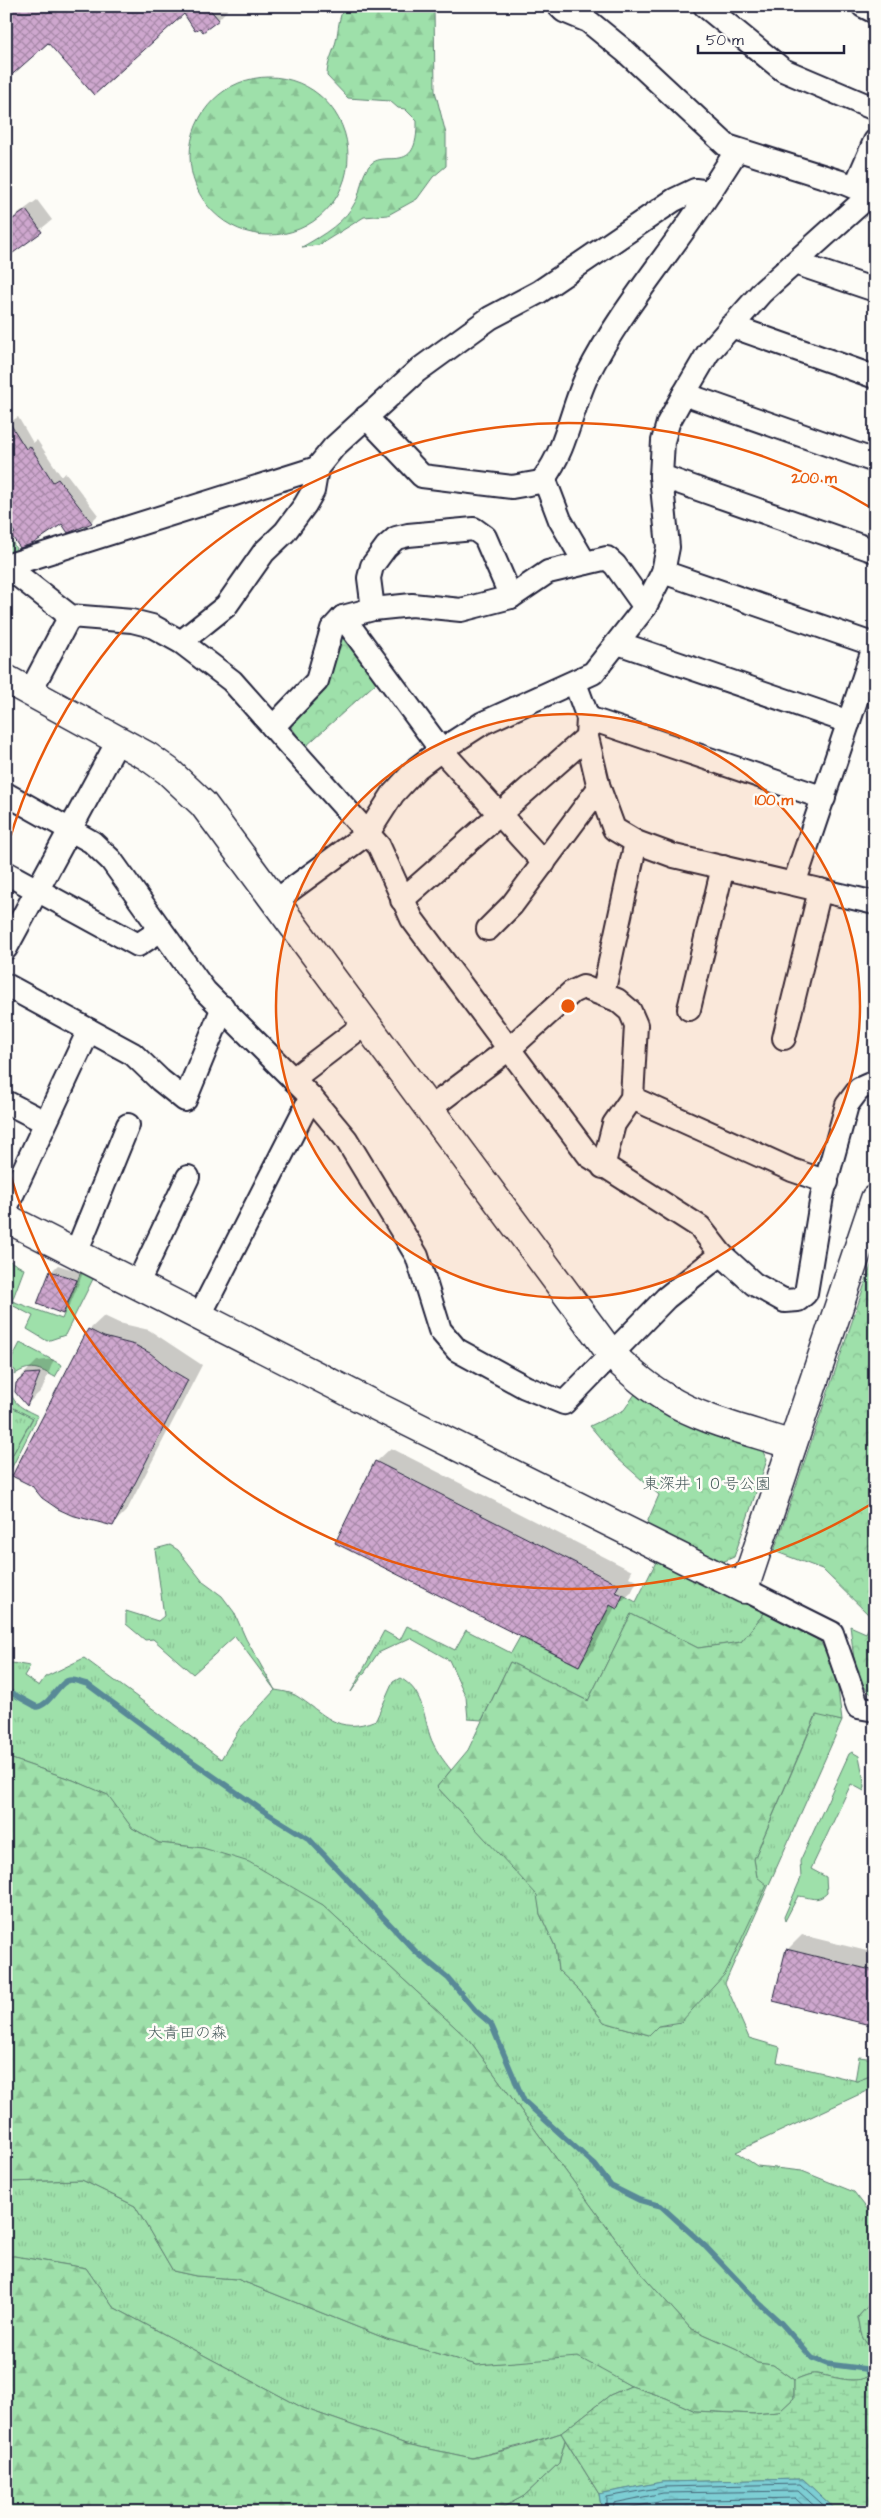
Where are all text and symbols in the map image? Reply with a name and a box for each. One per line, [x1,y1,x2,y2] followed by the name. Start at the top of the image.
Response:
[698,22,845,54] scale bar
[706,30,744,51] text: 50 m
[790,468,837,489] text: 200 m
[755,790,794,811] text: 100 m
[559,997,577,1015] centre of rings
[643,1473,771,1495] park label: 東深井１０号公園
[147,2022,227,2044] park label: 大青田の森

